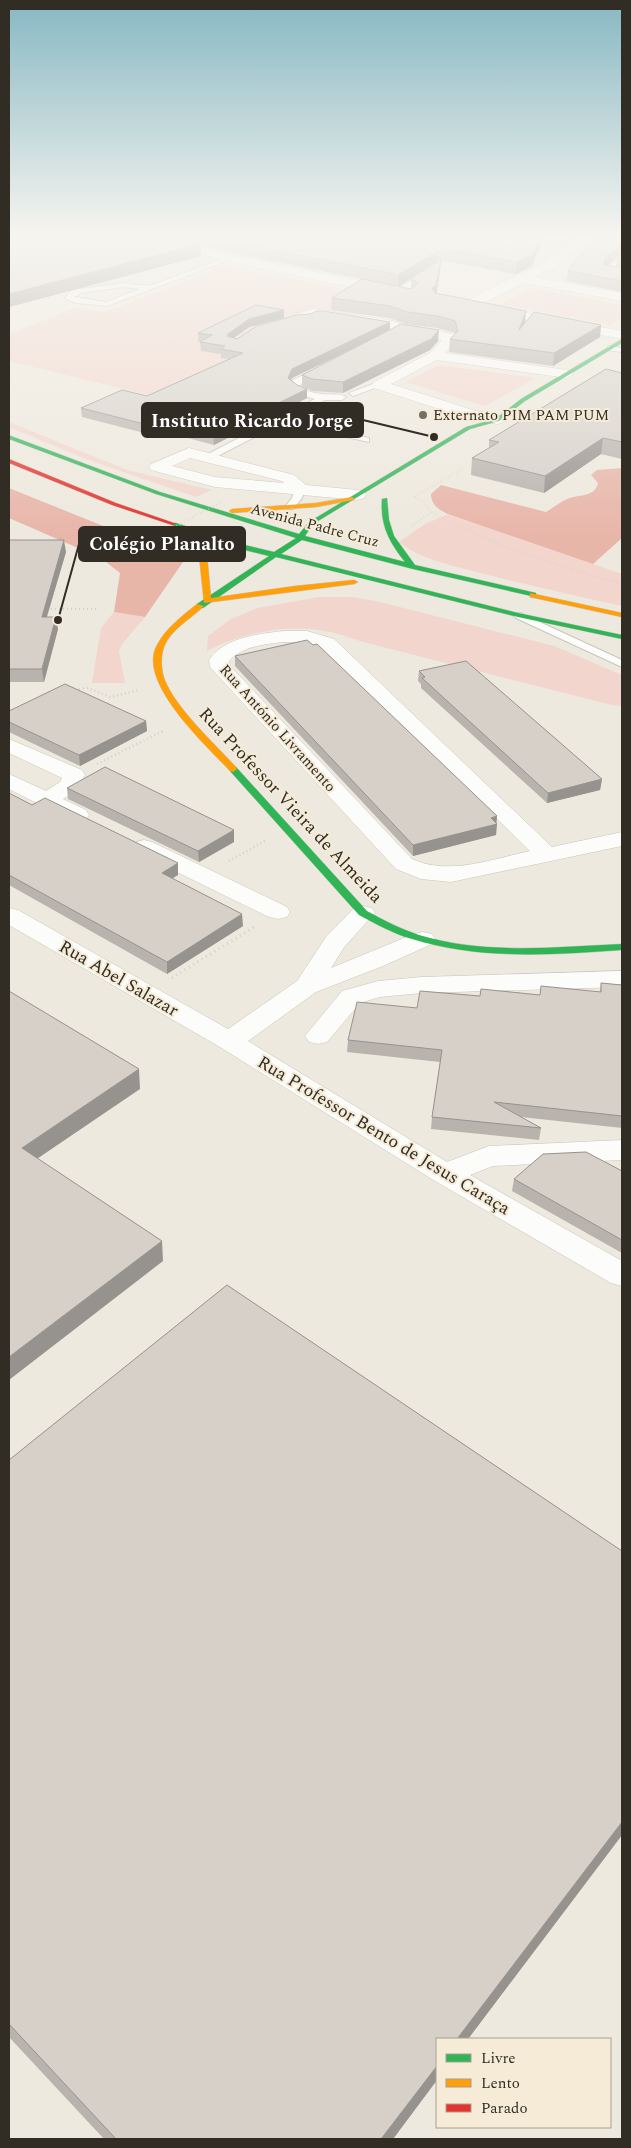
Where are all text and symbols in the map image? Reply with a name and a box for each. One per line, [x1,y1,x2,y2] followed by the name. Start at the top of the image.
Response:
[142,403,363,437] callout: Instituto Ricardo Jorge
[433,404,609,427] place label: Externato PIM PAM PUM
[151,407,353,436] text: Instituto Ricardo Jorge
[417,409,429,421] marker: Externato PIM PAM PUM
[248,497,382,554] street label: Avenida Padre Cruz
[79,527,245,561] callout: Colégio Planalto
[89,530,235,559] text: Colégio Planalto
[214,659,341,797] street label: Rua António Livramento
[192,701,389,910] street label: Rua Professor Vieira de Almeida
[54,933,184,1024] street label: Rua Abel Salazar
[252,1049,516,1222] street label: Rua Professor Bento de Jesus Caraça
[436,2038,611,2128] legend
[481,2047,516,2070] text: Livre
[481,2072,520,2095] text: Lento
[481,2097,528,2120] text: Parado

